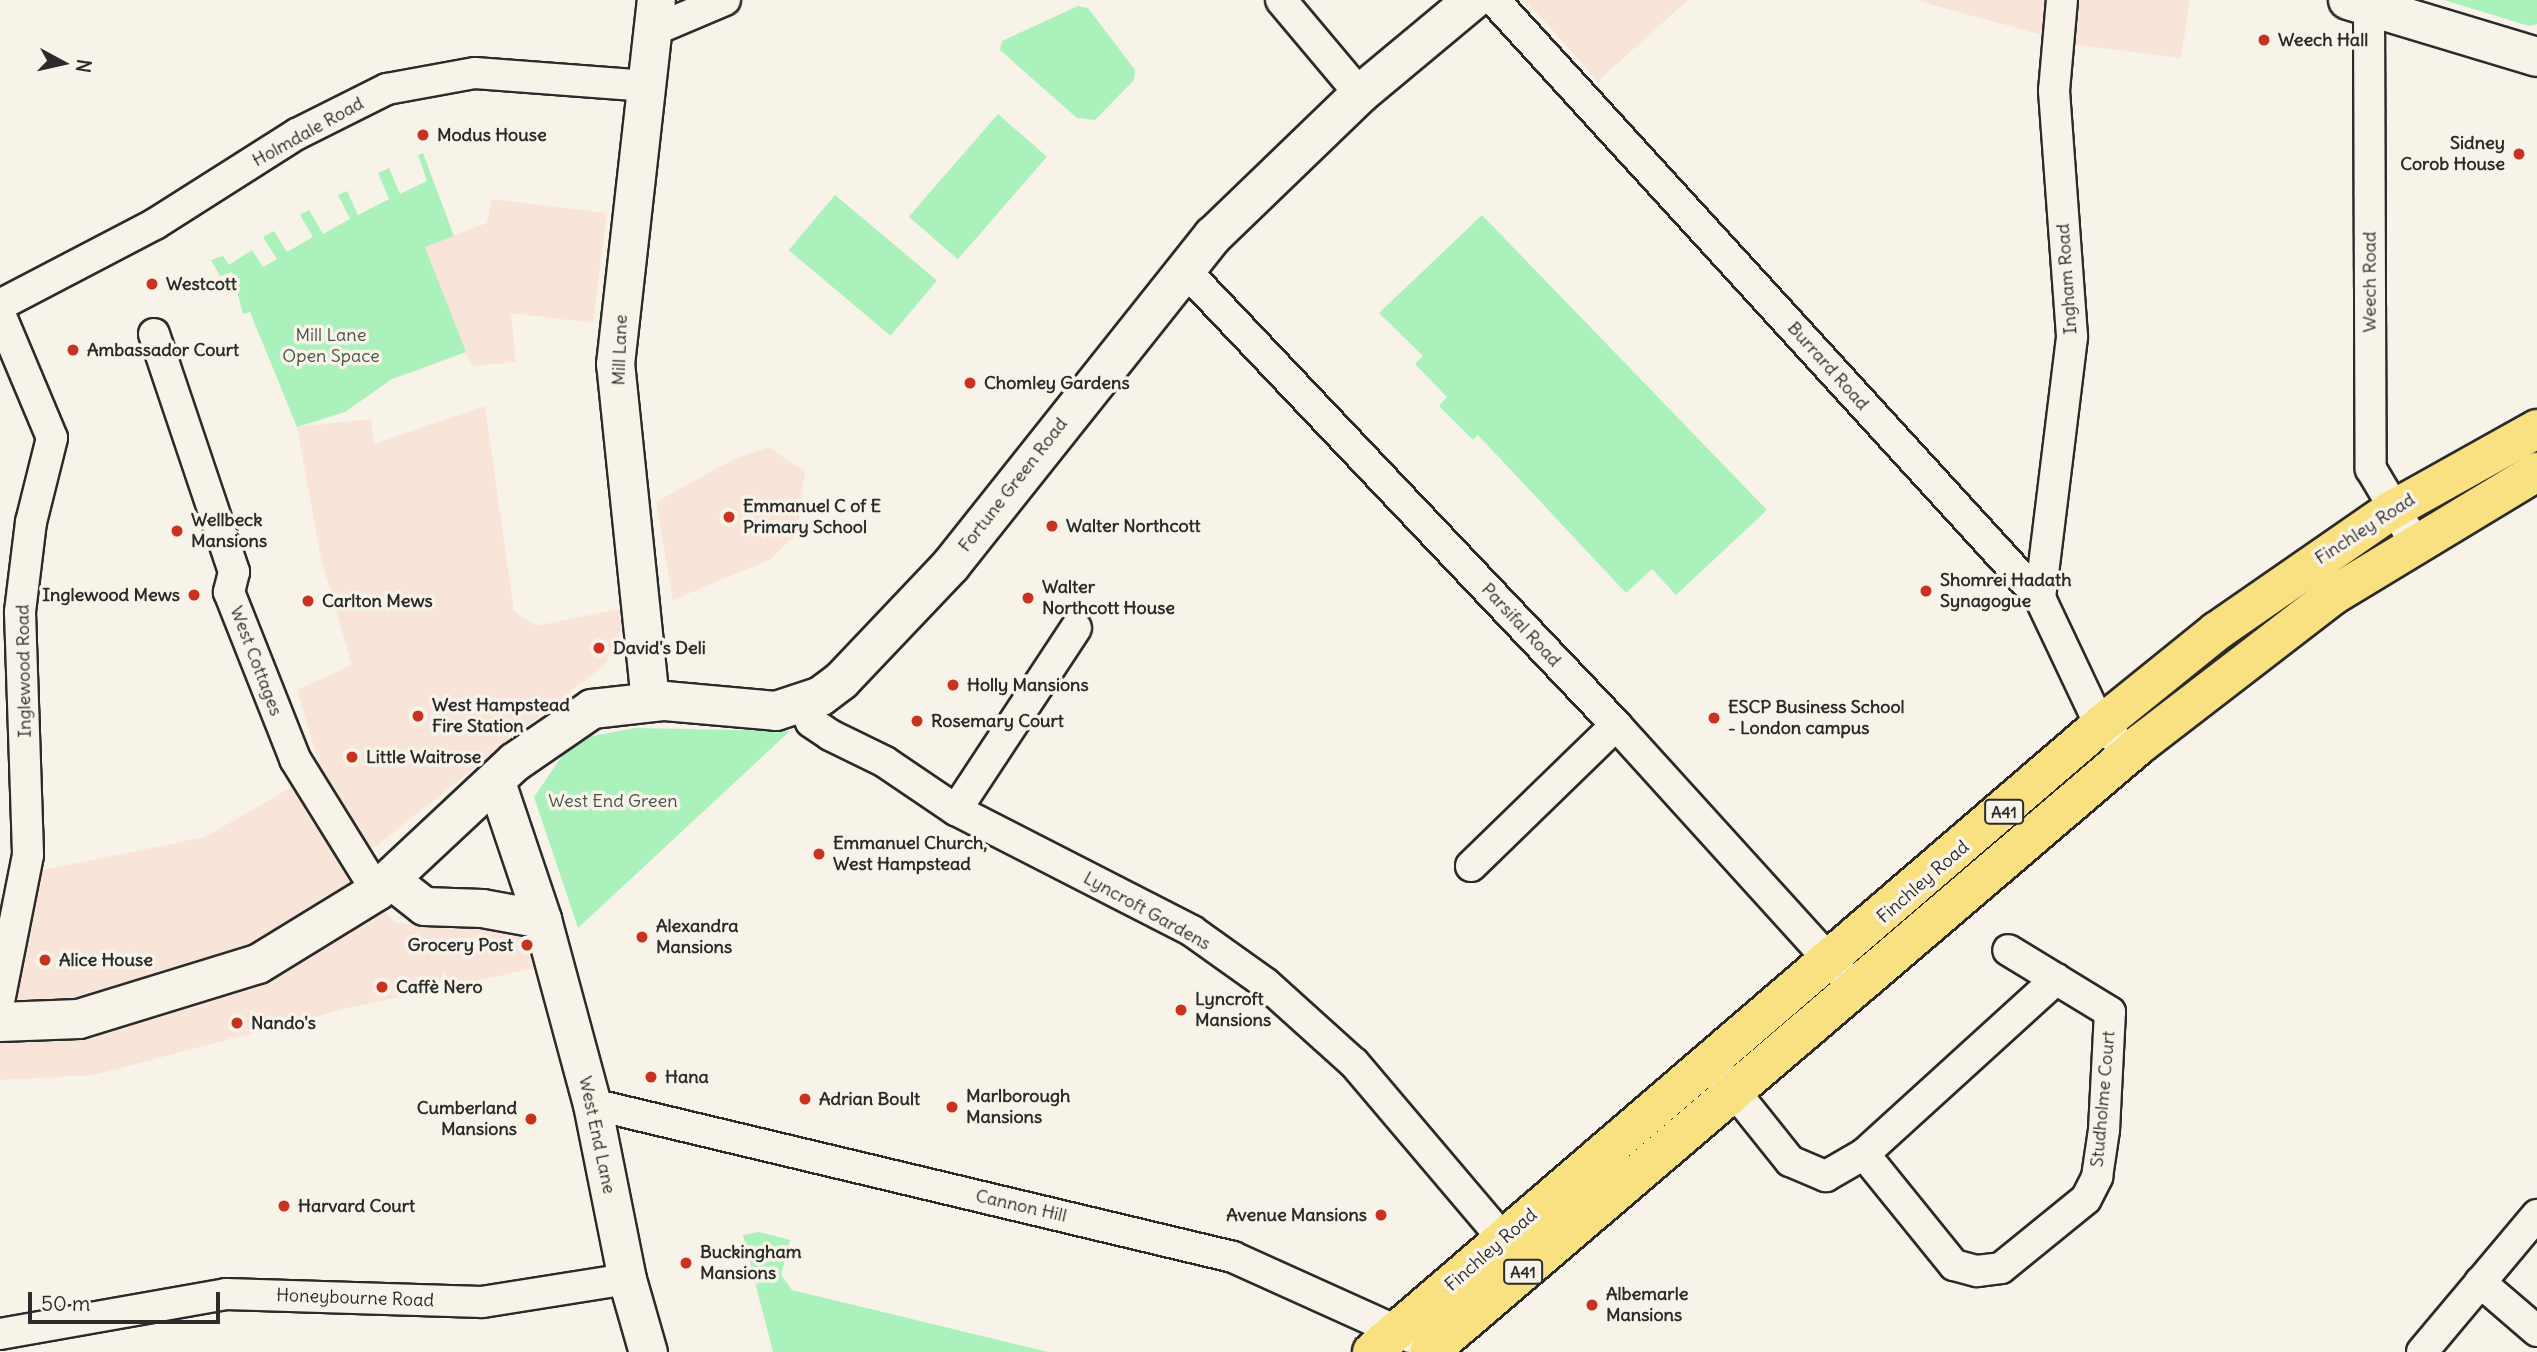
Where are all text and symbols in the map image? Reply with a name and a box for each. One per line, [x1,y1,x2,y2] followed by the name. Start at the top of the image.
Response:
[28,28,98,98] north arrow
[2278,29,2368,51] place label: Weech Hall
[2256,32,2272,48] marker: Weech Hall
[71,58,97,74] text: N
[249,93,367,171] street label: Holmdale Road
[437,124,547,146] place label: Modus House
[415,127,431,143] marker: Modus House
[2400,133,2505,176] place label: Sidney Corob House
[2511,146,2527,162] marker: Sidney Corob House
[2052,223,2082,335] street label: Ingham Road
[2359,231,2381,333] street label: Weech Road
[166,273,237,295] place label: Westcott
[144,276,160,292] marker: Westcott
[608,314,632,386] street label: Mill Lane
[1783,317,1873,415] street label: Burrard Road
[282,325,380,368] park label: Mill Lane Open Space
[87,339,239,361] place label: Ambassador Court
[65,342,81,358] marker: Ambassador Court
[984,372,1130,394] place label: Chomley Gardens
[962,375,978,391] marker: Chomley Gardens
[954,414,1072,556] street label: Fortune Green Road
[2311,489,2419,569] street label: Finchley Road
[743,496,881,538] place label: Emmanuel C of E Primary School
[721,509,737,525] marker: Emmanuel C of E Primary School
[191,510,267,552] place label: Wellbeck Mansions
[1066,515,1201,537] place label: Walter Northcott
[1044,518,1060,534] marker: Walter Northcott
[169,523,185,539] marker: Wellbeck Mansions
[1940,570,2072,612] place label: Shomrei Hadath Synagogue
[1042,577,1175,620] place label: Walter Northcott House
[1477,579,1565,671] street label: Parsifal Road
[1918,583,1934,599] marker: Shomrei Hadath Synagogue
[42,584,180,606] place label: Inglewood Mews
[186,587,202,603] marker: Inglewood Mews
[322,590,433,612] place label: Carlton Mews
[1020,590,1036,606] marker: Walter Northcott House
[300,593,316,609] marker: Carlton Mews
[225,603,287,719] street label: West Cottages
[12,604,36,738] street label: Inglewood Road
[613,637,706,659] place label: David's Deli
[591,640,607,656] marker: David's Deli
[967,674,1089,696] place label: Holly Mansions
[945,677,961,693] marker: Holly Mansions
[432,695,570,738] place label: West Hampstead Fire Station
[1728,697,1905,740] place label: ESCP Business School - London campus
[410,708,426,724] marker: West Hampstead Fire Station
[931,710,1064,732] place label: Rosemary Court
[1706,710,1722,726] marker: ESCP Business School - London campus
[909,713,925,729] marker: Rosemary Court
[366,746,481,768] place label: Little Waitrose
[344,749,360,765] marker: Little Waitrose
[548,790,678,812] park label: West End Green
[1983,800,2025,824] road number: A41
[833,833,987,876] place label: Emmanuel Church, West Hampstead
[1873,836,1973,928] street label: Finchley Road
[811,846,827,862] marker: Emmanuel Church, West Hampstead
[1080,867,1214,955] street label: Lyncroft Gardens
[656,916,739,958] place label: Alexandra Mansions
[634,929,650,945] marker: Alexandra Mansions
[408,934,513,956] place label: Grocery Post
[519,937,535,953] marker: Grocery Post
[59,949,153,971] place label: Alice House
[37,952,53,968] marker: Alice House
[396,976,483,998] place label: Caffè Nero
[374,979,390,995] marker: Caffè Nero
[1195,989,1271,1032] place label: Lyncroft Mansions
[1173,1002,1189,1018] marker: Lyncroft Mansions
[251,1012,316,1034] place label: Nando's
[229,1015,245,1031] marker: Nando's
[2086,1030,2120,1168] street label: Studholme Court
[665,1066,709,1088] place label: Hana
[643,1069,659,1085] marker: Hana
[574,1074,620,1196] street label: West End Lane
[966,1086,1070,1128] place label: Marlborough Mansions
[819,1088,920,1110] place label: Adrian Boult
[797,1091,813,1107] marker: Adrian Boult
[417,1098,517,1140] place label: Cumberland Mansions
[944,1099,960,1115] marker: Marlborough Mansions
[523,1111,539,1127] marker: Cumberland Mansions
[973,1185,1069,1227] street label: Cannon Hill
[298,1195,415,1217] place label: Harvard Court
[276,1198,292,1214] marker: Harvard Court
[1226,1204,1367,1226] place label: Avenue Mansions
[1441,1204,1541,1296] street label: Finchley Road
[1373,1207,1389,1223] marker: Avenue Mansions
[700,1242,802,1284] place label: Buckingham Mansions
[678,1255,694,1271] marker: Buckingham Mansions
[1502,1260,1544,1284] road number: A41
[32,1278,224,1322] scale bar
[276,1284,434,1312] street label: Honeybourne Road
[1606,1284,1688,1326] place label: Albemarle Mansions
[41,1290,90,1317] text: 50 m
[1584,1297,1600,1313] marker: Albemarle Mansions

